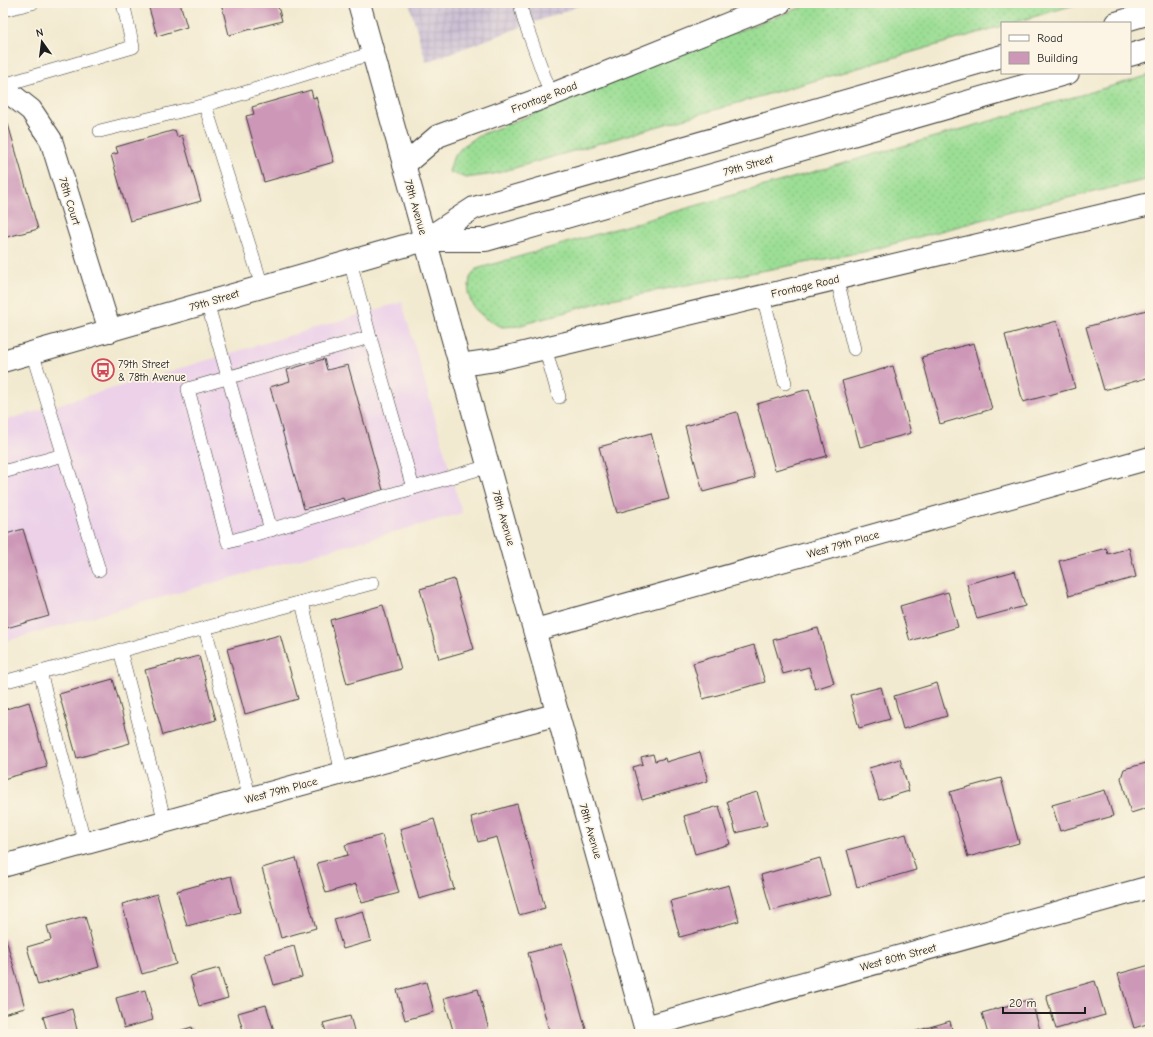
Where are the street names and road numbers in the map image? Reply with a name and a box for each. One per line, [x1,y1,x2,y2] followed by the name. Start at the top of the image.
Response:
[509,79,579,116] street label: Frontage Road
[722,152,775,179] street label: 79th Street
[56,176,83,227] street label: 78th Court
[401,178,430,237] street label: 78th Avenue
[770,272,841,301] street label: Frontage Road
[188,287,241,314] street label: 79th Street
[489,489,518,548] street label: 78th Avenue
[806,528,881,561] street label: West 79th Place
[243,774,319,806] street label: West 79th Place
[576,802,605,861] street label: 78th Avenue
[859,941,938,974] street label: West 80th Street

